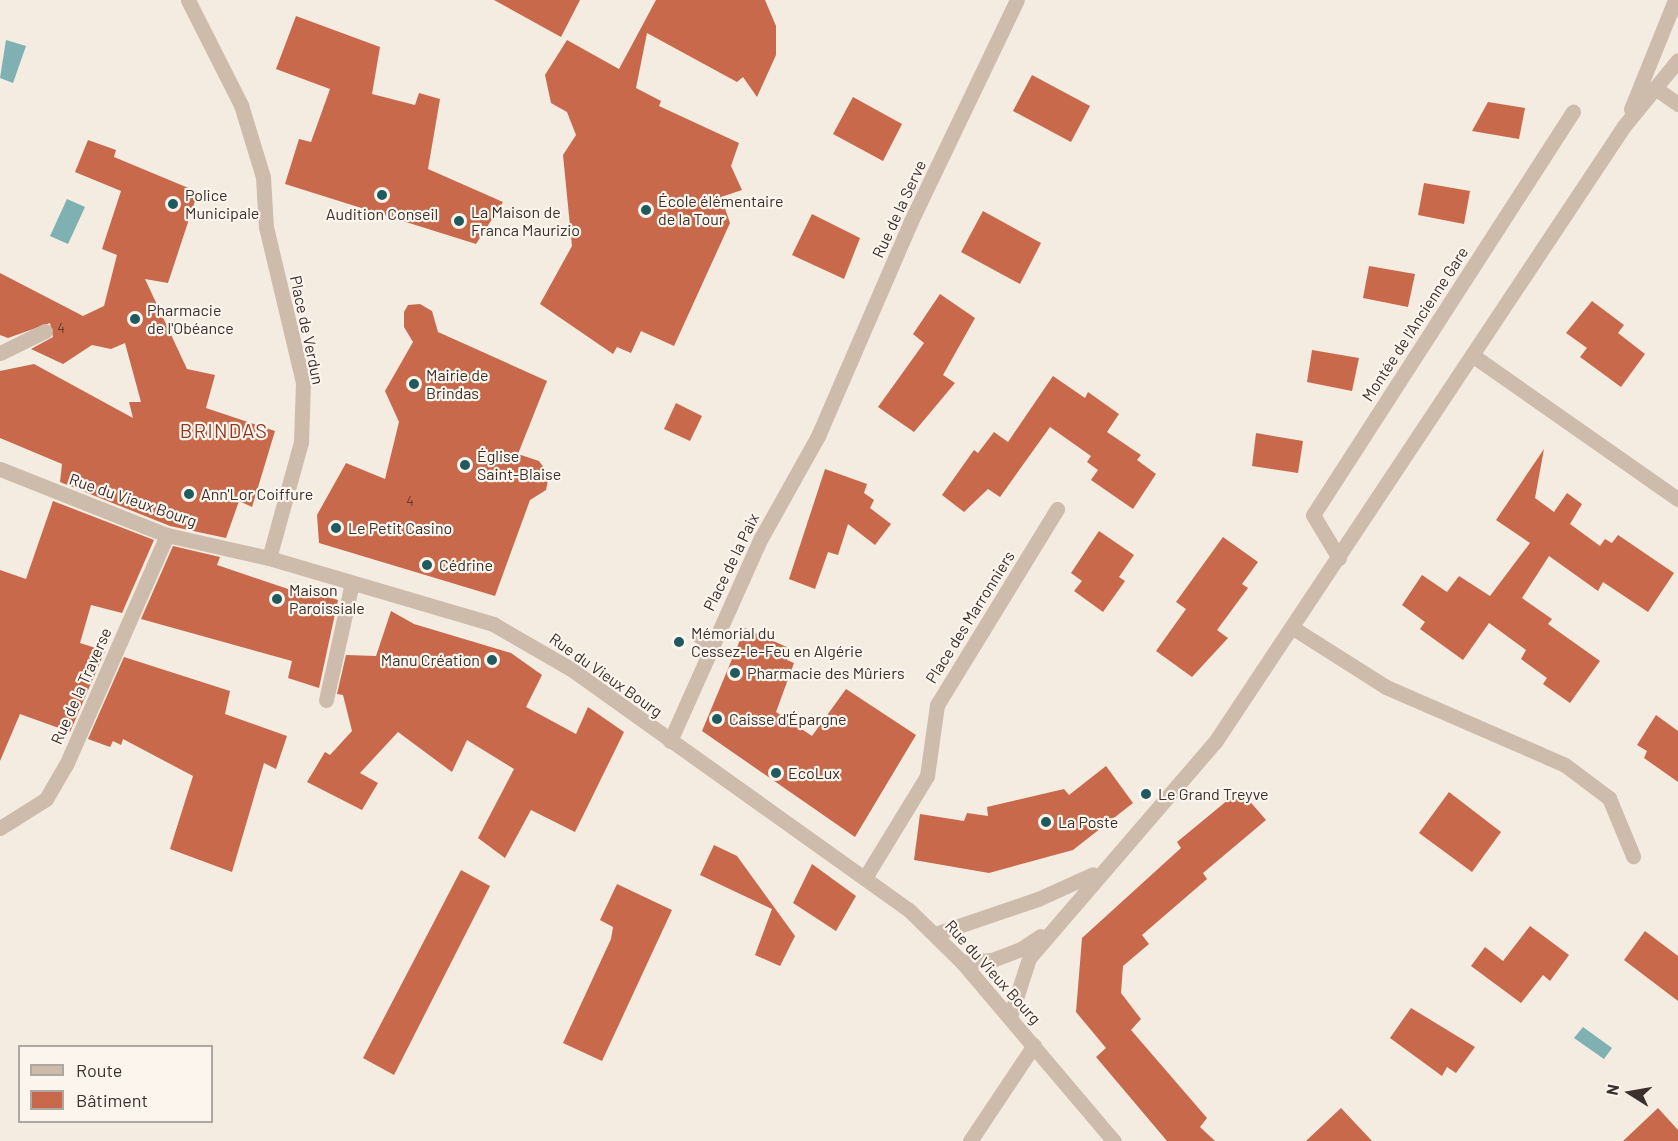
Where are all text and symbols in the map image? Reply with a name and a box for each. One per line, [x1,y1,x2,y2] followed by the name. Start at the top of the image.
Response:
[868,157,930,261] street label: Rue de la Serve
[185,185,259,223] place label: Police Municipale
[375,188,389,202] marker: Audition Conseil
[658,191,783,229] place label: École élémentaire de la Tour
[166,197,180,211] marker: Police Municipale
[471,202,580,240] place label: La Maison de Franca Maurizio
[639,203,653,217] marker: École élémentaire de la Tour
[326,204,438,224] place label: Audition Conseil
[452,214,466,228] marker: La Maison de Franca Maurizio
[1358,243,1472,405] street label: Montée de l'Ancienne Gare
[286,274,328,386] street label: Place de Verdun
[147,300,234,338] place label: Pharmacie de l'Obéance
[128,312,142,326] marker: Pharmacie de l'Obéance
[57,320,65,336] house number: 4
[426,365,489,403] place label: Mairie de Brindas
[407,377,421,391] marker: Mairie de Brindas
[180,418,268,442] district label: BRINDAS
[477,446,561,484] place label: Église Saint-Blaise
[458,458,472,472] marker: Église Saint-Blaise
[67,469,199,531] street label: Rue du Vieux Bourg
[201,484,313,504] place label: Ann'Lor Coiffure
[182,487,196,501] marker: Ann'Lor Coiffure
[406,493,414,509] house number: 4
[699,510,763,614] street label: Place de la Paix
[348,518,452,538] place label: Le Petit Casino
[329,521,343,535] marker: Le Petit Casino
[921,547,1019,687] street label: Place des Marronniers
[439,555,493,575] place label: Cédrine
[420,558,434,572] marker: Cédrine
[289,580,365,618] place label: Maison Paroissiale
[270,592,284,606] marker: Maison Paroissiale
[691,623,863,661] place label: Mémorial du Cessez-le-Feu en Algérie
[47,625,115,747] street label: Rue de la Traverse
[546,629,666,721] street label: Rue du Vieux Bourg
[672,635,686,649] marker: Mémorial du Cessez-le-Feu en Algérie
[381,650,480,670] place label: Manu Création
[485,653,499,667] marker: Manu Création
[747,663,905,683] place label: Pharmacie des Mûriers
[728,666,742,680] marker: Pharmacie des Mûriers
[729,709,847,729] place label: Caisse d'Épargne
[710,712,724,726] marker: Caisse d'Épargne
[788,763,840,783] place label: EcoLux
[769,766,783,780] marker: EcoLux
[1158,784,1269,804] place label: Le Grand Treyve
[1139,787,1153,801] marker: Le Grand Treyve
[1058,812,1118,832] place label: La Poste
[1039,815,1053,829] marker: La Poste
[941,916,1045,1028] street label: Rue du Vieux Bourg
[18,1045,213,1123] legend
[76,1059,122,1081] text: Route
[1600,1063,1660,1123] north arrow
[1601,1082,1622,1097] text: N
[76,1089,148,1111] text: Bâtiment

